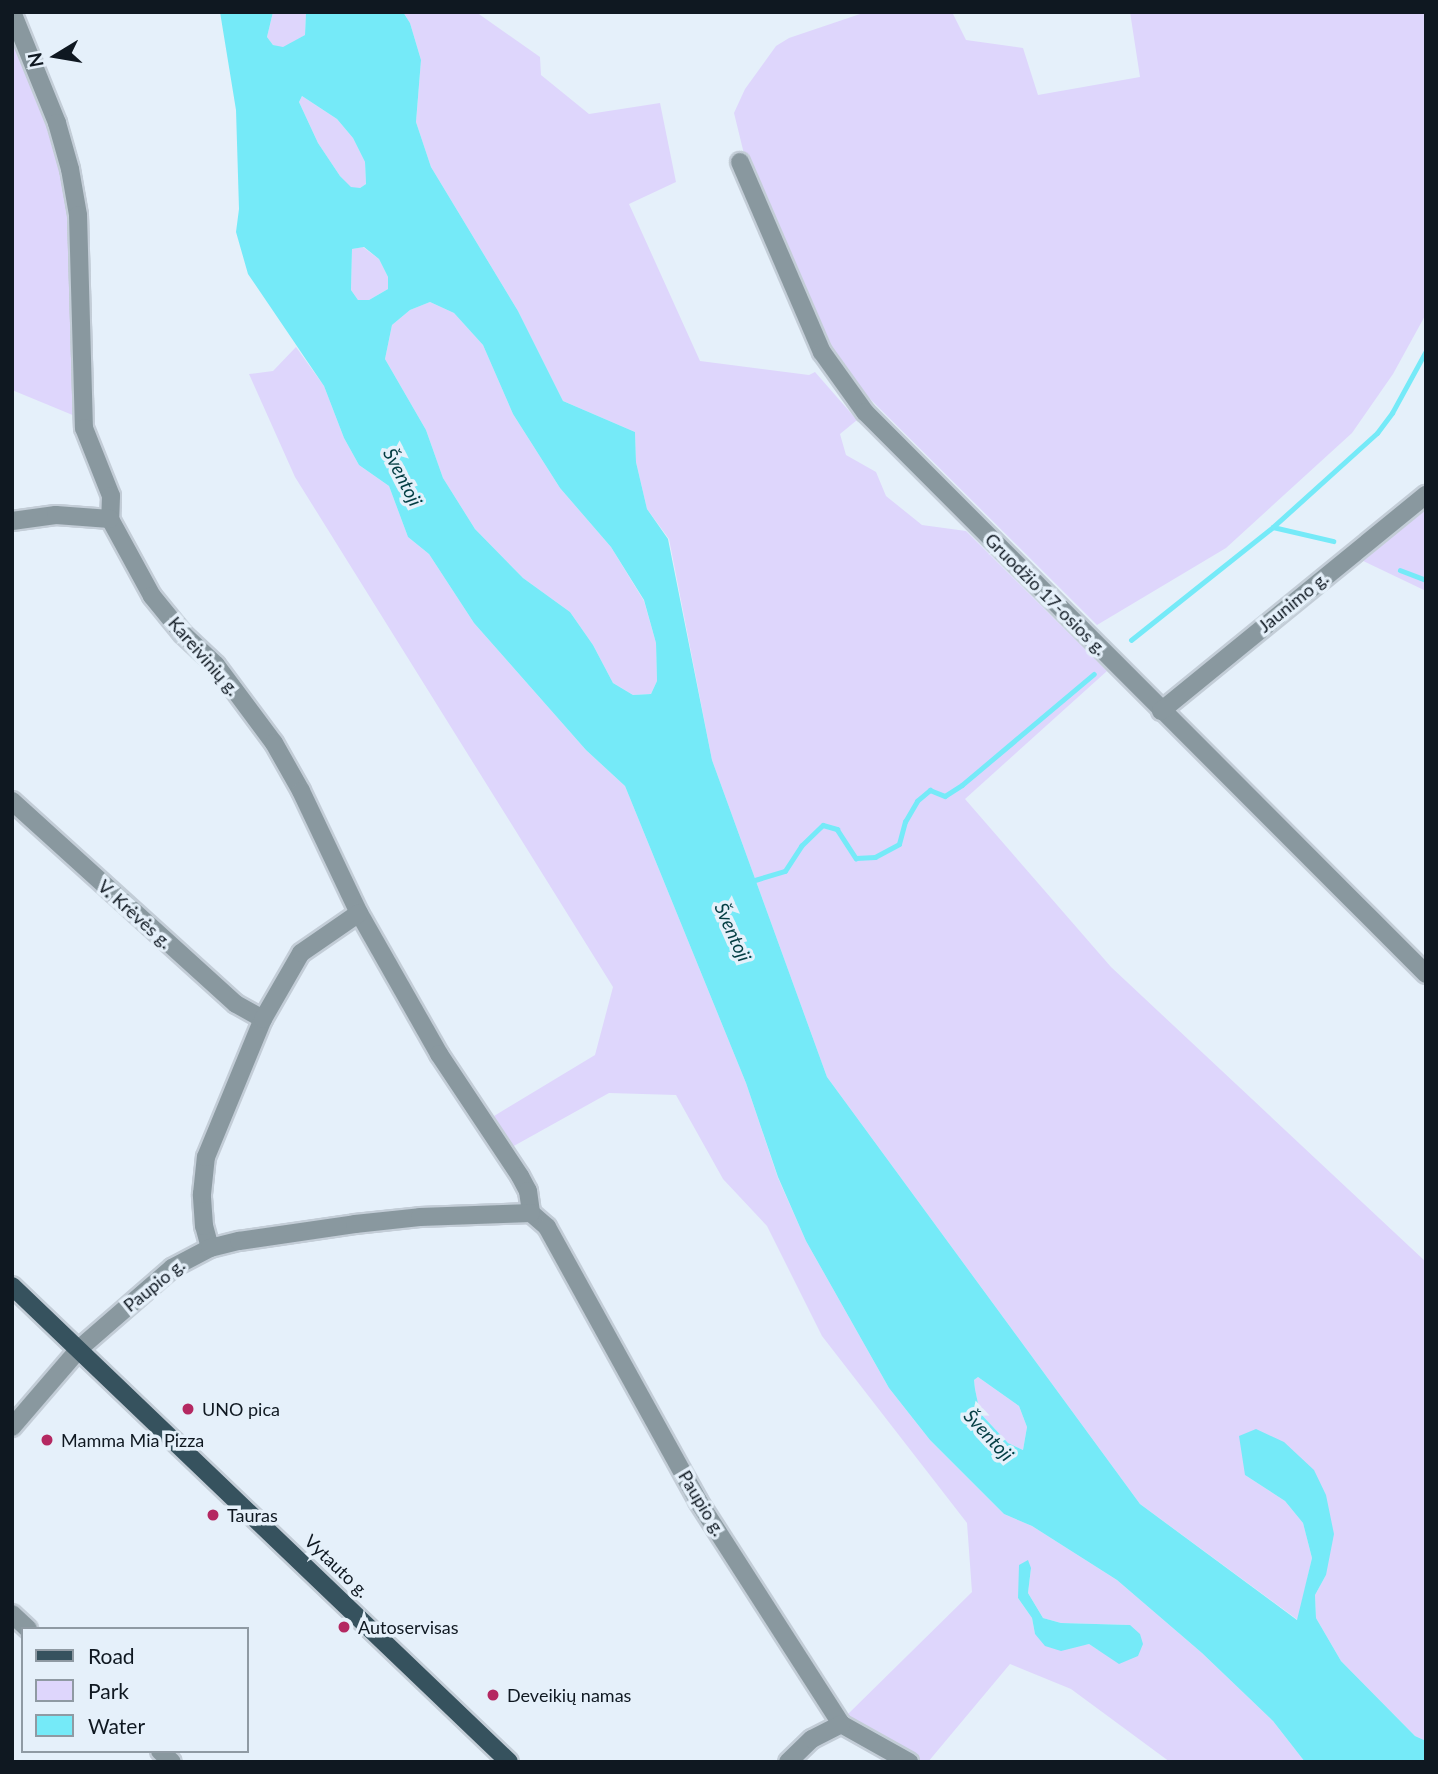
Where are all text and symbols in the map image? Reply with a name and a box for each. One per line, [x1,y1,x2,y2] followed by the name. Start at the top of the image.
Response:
[21,21,91,91] north arrow
[22,51,48,69] text: N
[379,444,427,510] water label: Šventoji
[981,529,1111,659] street label: Gruodžio 17-osios g.
[1254,567,1332,637] street label: Jaunimo g.
[164,612,244,700] street label: Kareivinių g.
[94,875,176,953] street label: V. Krėvės g.
[710,899,756,965] water label: Šventoji
[119,1254,189,1316] street label: Paupio g.
[202,1398,280,1420] place label: UNO pica
[180,1401,196,1417] marker: UNO pica
[959,1404,1019,1466] water label: Šventoji
[61,1429,204,1451] place label: Mamma Mia Pizza
[39,1432,55,1448] marker: Mamma Mia Pizza
[674,1466,730,1540] street label: Paupio g.
[227,1504,278,1526] place label: Tauras
[205,1507,221,1523] marker: Tauras
[300,1530,374,1602] street label: Vytauto g.
[358,1616,459,1638] place label: Autoservisas
[336,1619,352,1635] marker: Autoservisas
[21,1627,248,1753] legend
[88,1643,135,1668] text: Road
[88,1678,129,1703] text: Park
[507,1684,631,1706] place label: Deveikių namas
[485,1687,501,1703] marker: Deveikių namas
[88,1713,145,1738] text: Water

